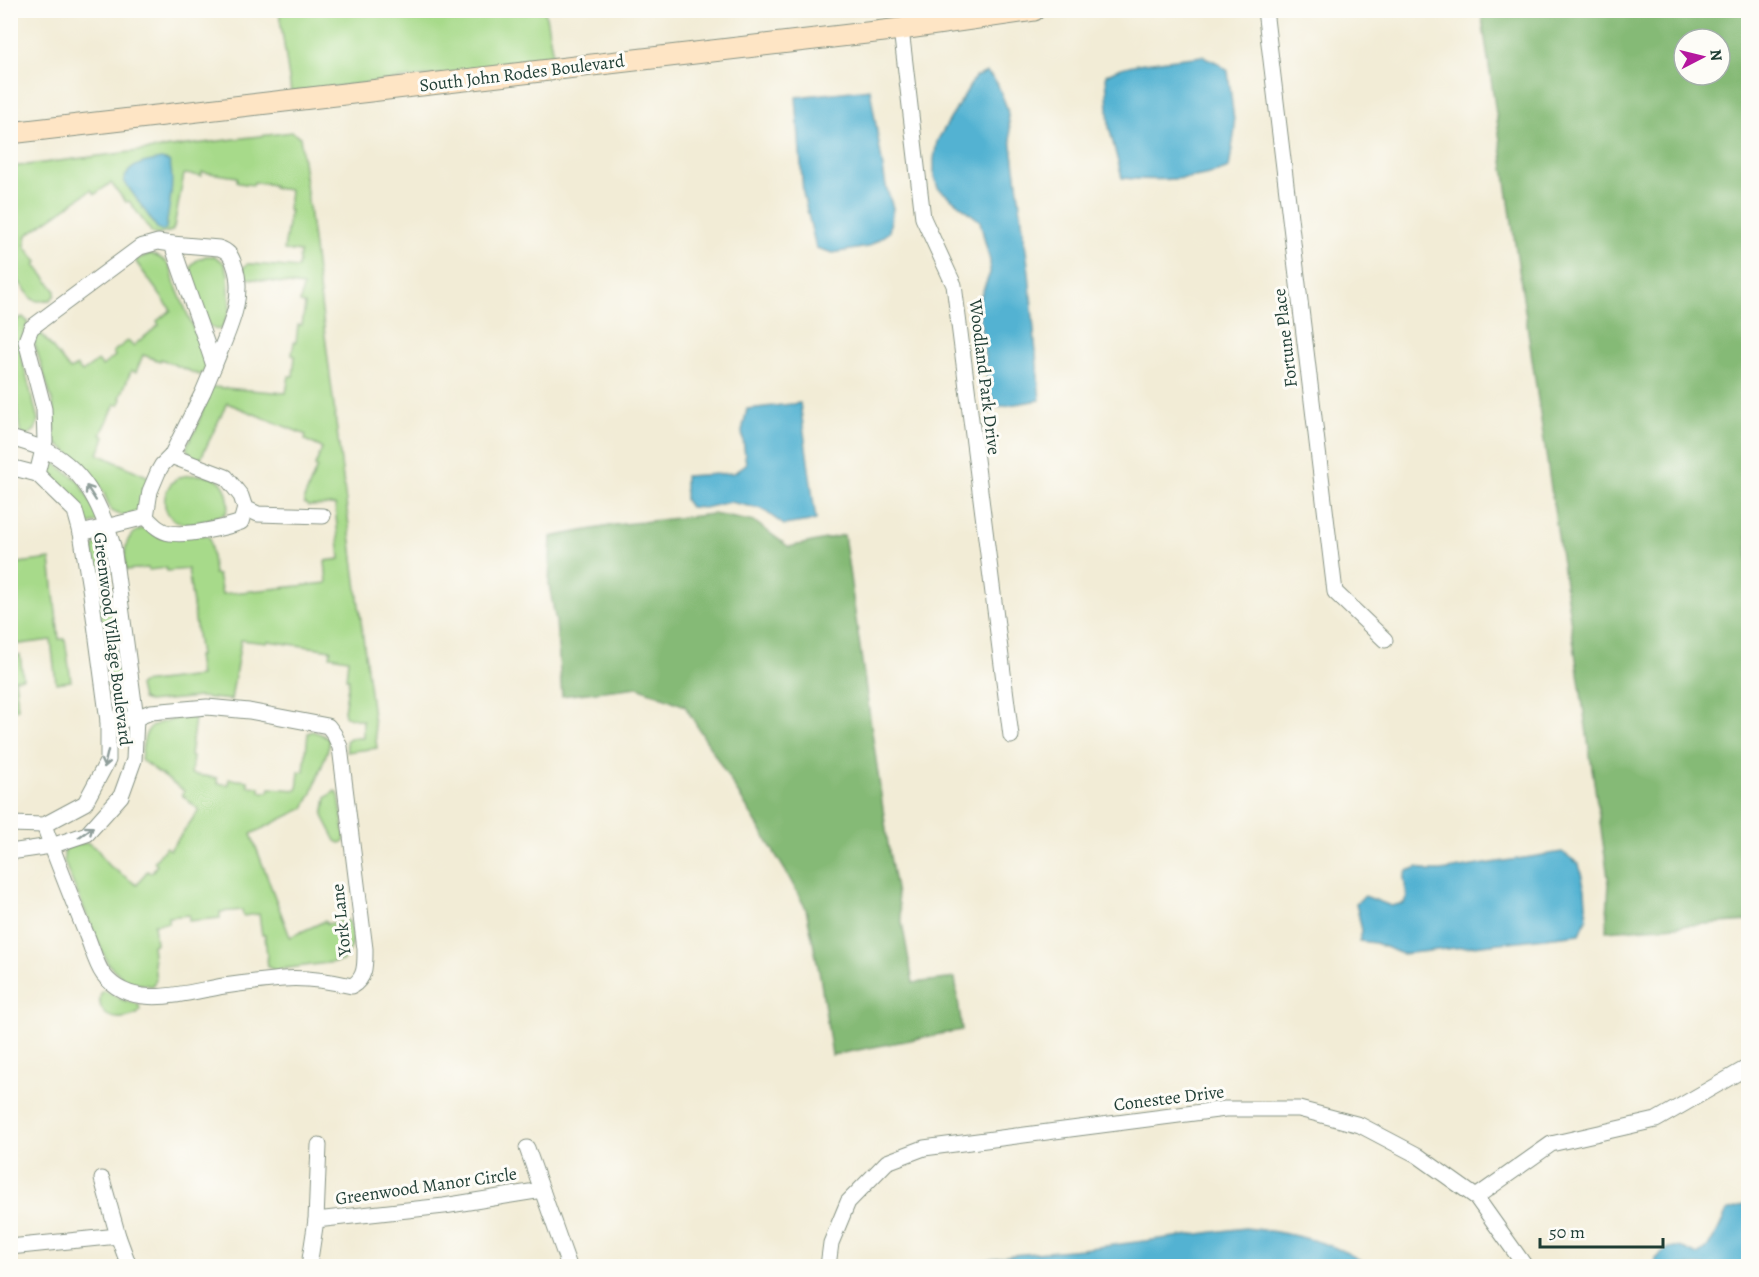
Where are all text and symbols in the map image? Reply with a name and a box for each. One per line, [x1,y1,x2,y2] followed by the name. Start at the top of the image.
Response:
[1672,27,1732,87] north arrow
[418,48,626,97] street label: South John Rodes Boulevard
[1704,48,1728,63] text: N
[1267,287,1303,389] street label: Fortune Place
[963,297,1006,456] street label: Woodland Park Drive
[84,484,97,501] one-way arrow
[88,531,138,747] street label: Greenwood Village Boulevard
[100,749,111,768] one-way arrow
[78,826,94,839] one-way arrow
[325,883,357,958] street label: York Lane
[1112,1079,1226,1117] street label: Conestee Drive
[334,1161,518,1211] street label: Greenwood Manor Circle
[1540,1211,1663,1249] scale bar
[1549,1220,1585,1244] text: 50 m

